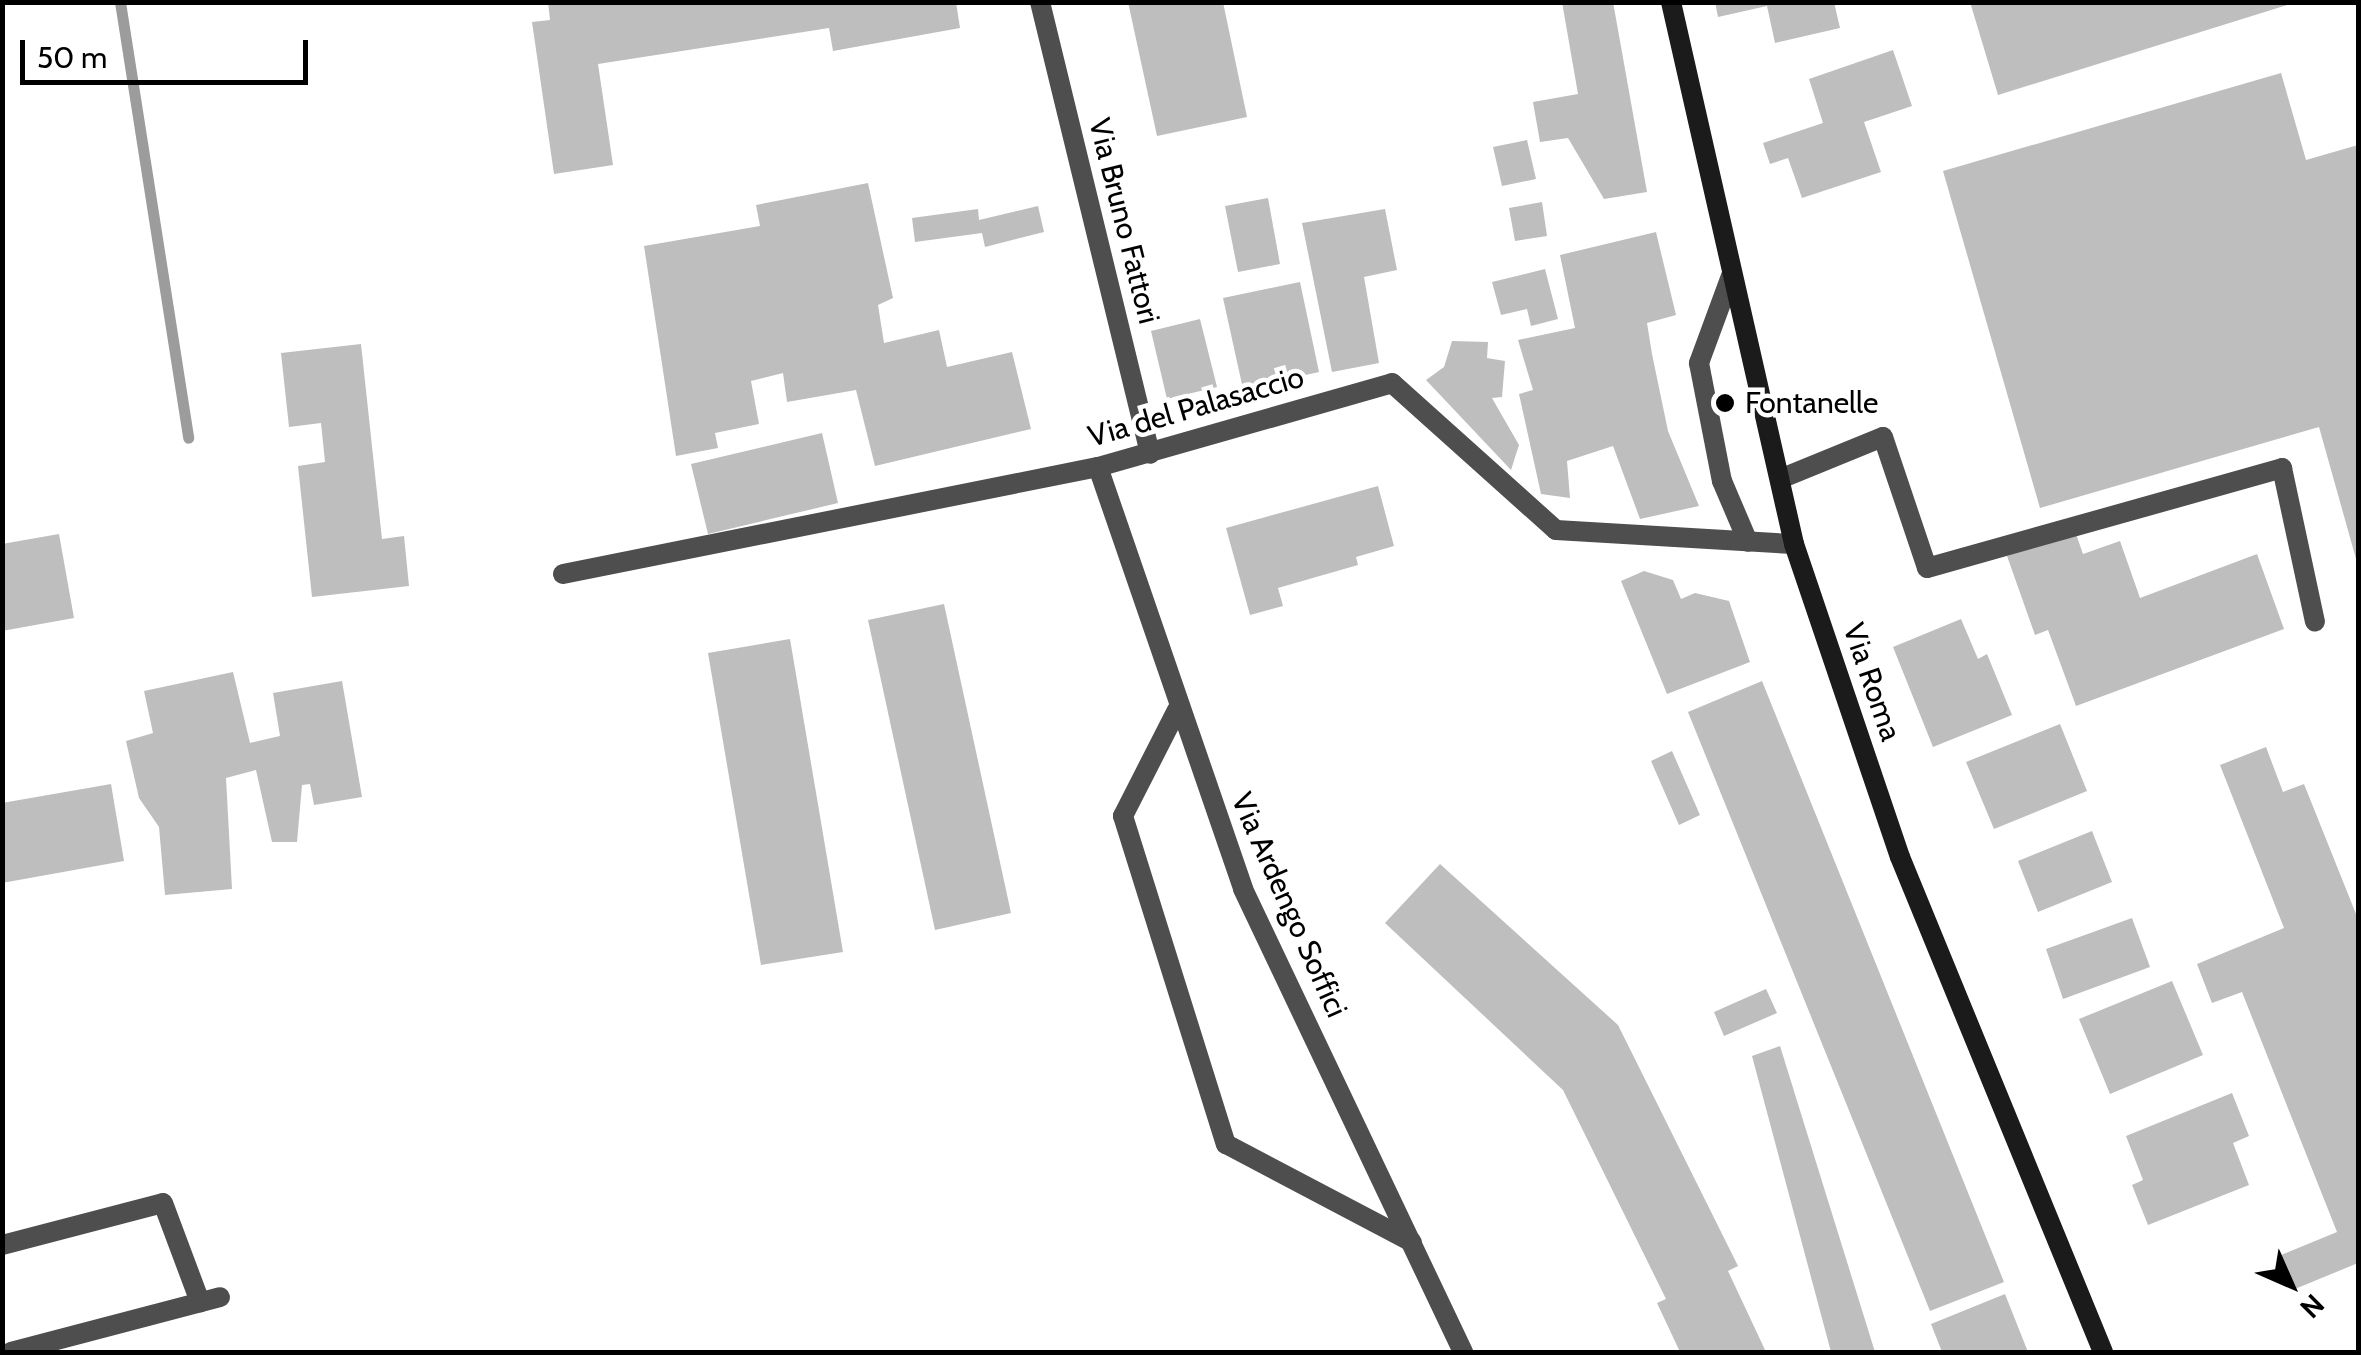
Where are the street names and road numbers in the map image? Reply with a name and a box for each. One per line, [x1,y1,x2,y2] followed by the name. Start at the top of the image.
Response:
[1081,114,1167,328] street label: Via Bruno Fattori
[1084,359,1308,455] street label: Via del Palasaccio
[1835,619,1909,745] street label: Via Roma
[1223,787,1355,1023] street label: Via Ardengo Soffici

